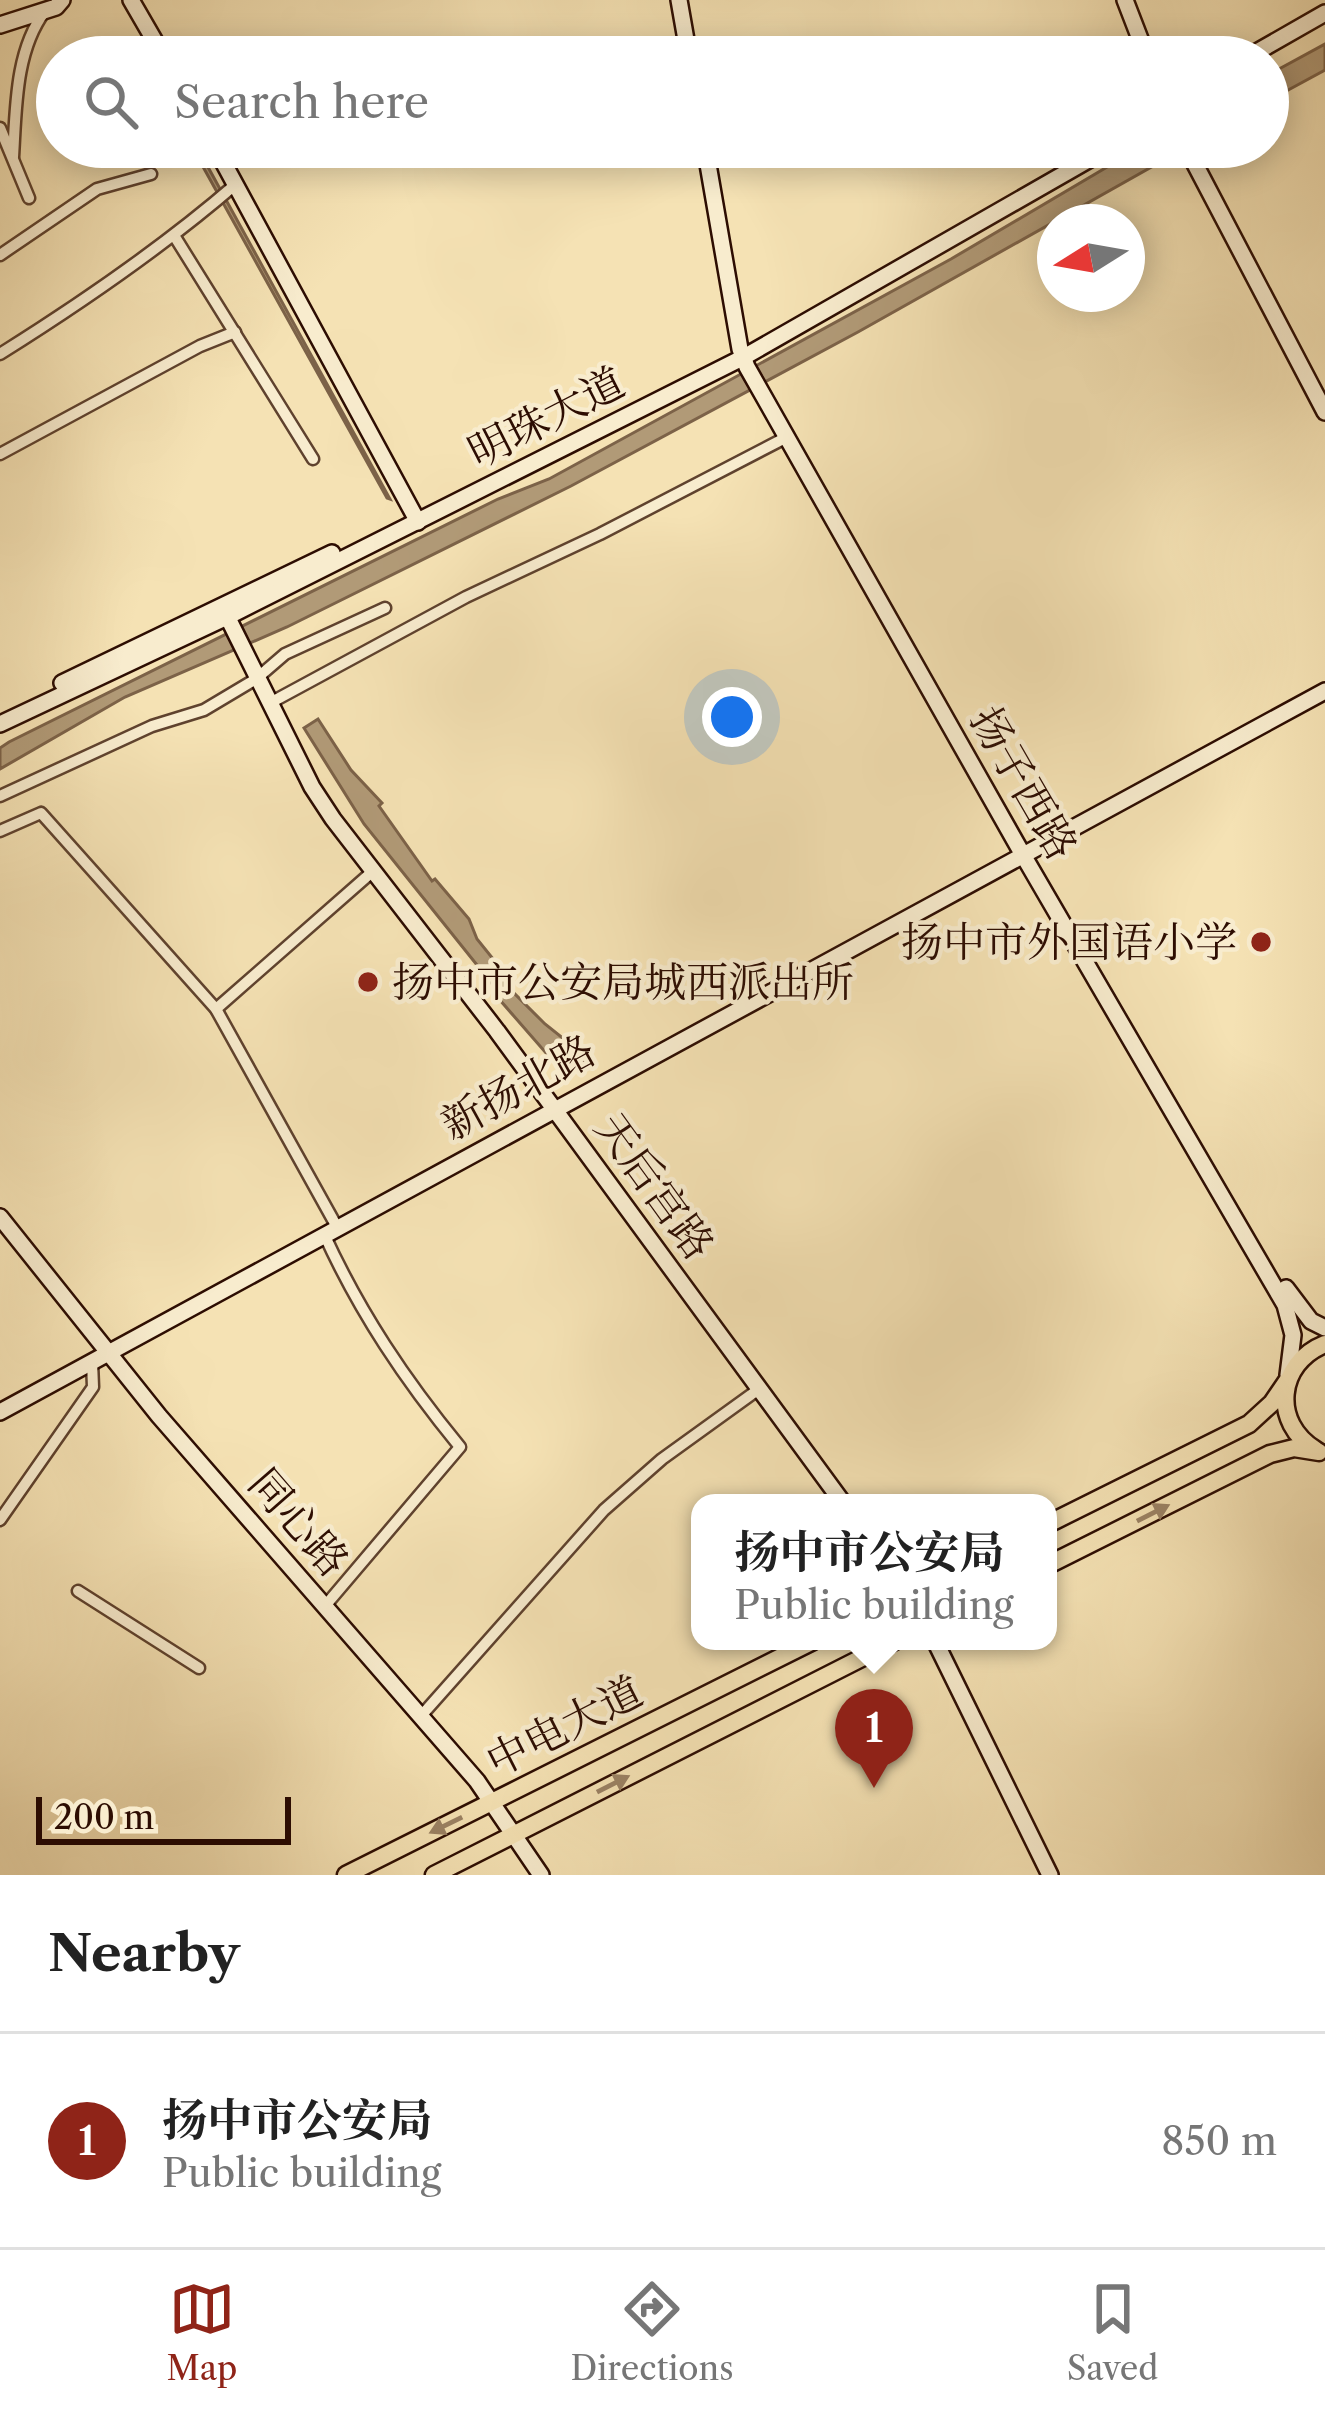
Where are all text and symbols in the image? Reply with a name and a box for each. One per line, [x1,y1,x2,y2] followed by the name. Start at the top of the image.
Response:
[36,36,1289,168] search box
[78,69,144,135] icon: search
[174,74,429,130] text: Search here
[1037,204,1145,312] north arrow
[459,356,633,478] street label: 明珠大道
[702,687,762,747] your location
[959,697,1089,869] street label: 扬子西路
[901,916,1237,968] place label: 扬中市外国语小学
[1248,929,1274,955] marker: 扬中市外国语小学
[392,956,854,1008] place label: 扬中市公安局城西派出所
[355,969,381,995] marker: 扬中市公安局城西派出所
[432,1024,604,1150] street label: 新扬北路
[585,1103,725,1269] street label: 天后宫路
[238,1457,360,1587] street label: 同心路
[691,1494,1057,1650] popup
[1135,1503,1170,1523] one-way arrow
[734,1524,1004,1580] text: 扬中市公安局
[734,1581,1014,1629] text: Public building
[477,1665,651,1787] street label: 中电大道
[835,1689,913,1788] pin: 1
[596,1775,630,1795] one-way arrow
[36,1791,291,1844] scale bar
[54,1797,154,1838] text: 200 m
[428,1815,463,1835] one-way arrow
[48,1922,240,1984] text: Nearby
[162,2092,432,2148] text: 扬中市公安局
[78,2117,96,2165] text: 1
[1161,2117,1277,2165] text: 850 m
[162,2149,441,2197] text: Public building
[167,2276,237,2389] tab: Map
[571,2276,734,2389] tab: Directions
[1067,2276,1158,2389] tab: Saved

